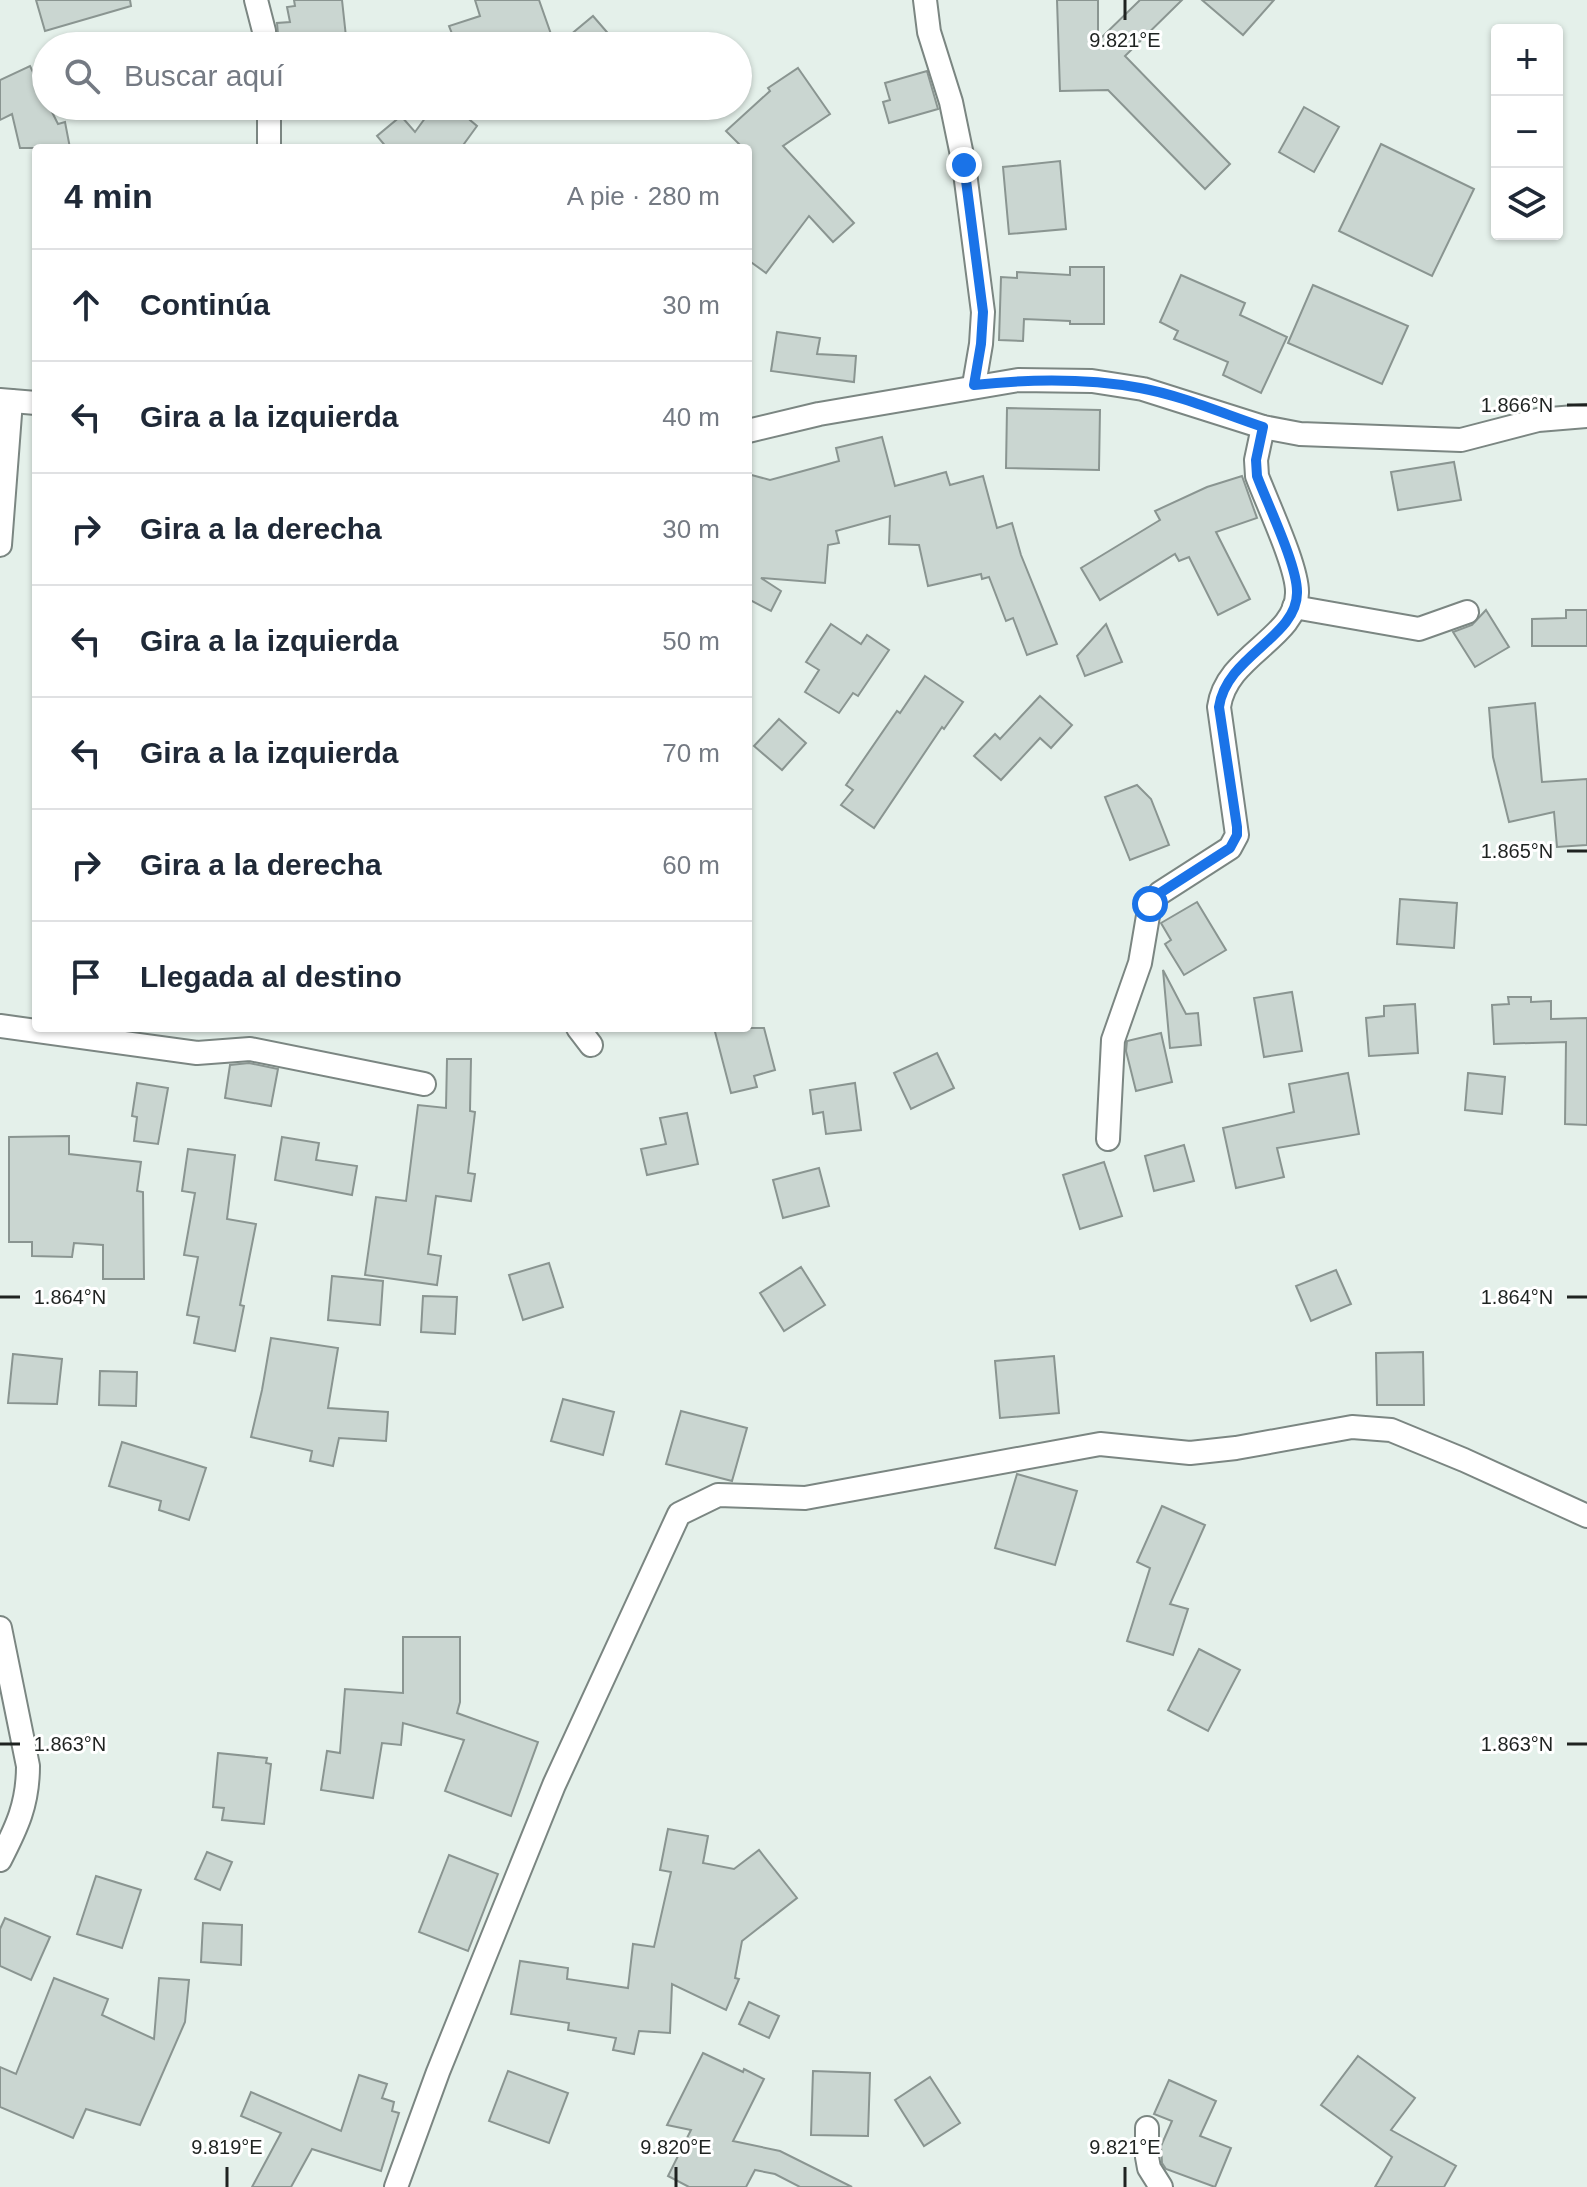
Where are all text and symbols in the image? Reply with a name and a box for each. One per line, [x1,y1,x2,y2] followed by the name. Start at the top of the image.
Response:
[1491,24,1563,240] map controls
[1491,24,1563,96] button: +
[1089,29,1161,51] text: 9.821°E
[32,32,752,120] search box
[60,54,104,98] icon: search
[124,59,284,92] text: Buscar aquí
[1491,96,1563,168] button: −
[946,147,982,183] route end
[1491,168,1563,240] button: layers
[64,177,153,215] text: 4 min
[567,181,720,211] text: A pie · 280 m
[64,283,108,327] icon: ahead
[140,288,270,321] text: Continúa
[662,290,720,320] text: 30 m
[1481,394,1553,416] text: 1.866°N
[64,395,108,439] icon: left
[140,400,398,433] text: Gira a la izquierda
[662,402,720,432] text: 40 m
[64,507,108,551] icon: right
[140,512,382,545] text: Gira a la derecha
[662,514,720,544] text: 30 m
[64,619,108,663] icon: left
[140,624,398,657] text: Gira a la izquierda
[662,626,720,656] text: 50 m
[64,731,108,775] icon: left
[140,736,398,769] text: Gira a la izquierda
[662,738,720,768] text: 70 m
[1481,840,1553,862] text: 1.865°N
[64,843,108,887] icon: right
[140,848,382,881] text: Gira a la derecha
[662,850,720,880] text: 60 m
[1132,886,1168,922] route start
[64,955,108,999] icon: arrive
[140,960,402,993] text: Llegada al destino
[34,1286,106,1308] text: 1.864°N
[1481,1286,1553,1308] text: 1.864°N
[34,1733,106,1755] text: 1.863°N
[1481,1733,1553,1755] text: 1.863°N
[191,2136,263,2158] text: 9.819°E
[640,2136,712,2158] text: 9.820°E
[1089,2136,1161,2158] text: 9.821°E

